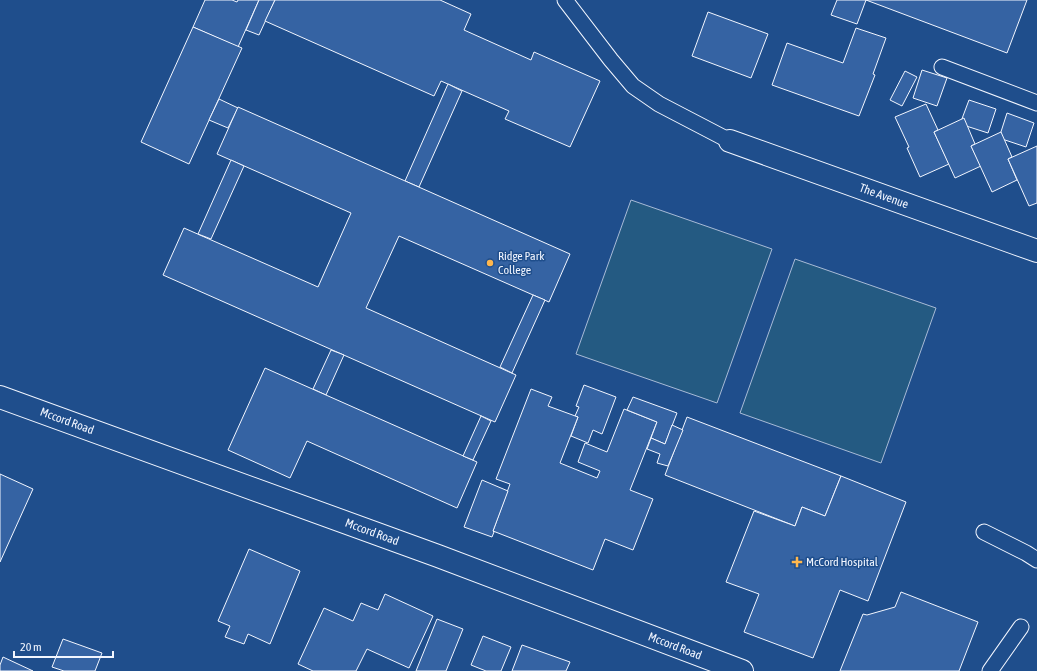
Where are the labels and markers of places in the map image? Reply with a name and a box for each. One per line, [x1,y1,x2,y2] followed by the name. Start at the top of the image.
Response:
[498,249,545,277] place label: Ridge Park College
[485,258,495,268] marker: Ridge Park College
[806,555,879,569] place label: McCord Hospital
[791,556,803,568] marker: McCord Hospital

